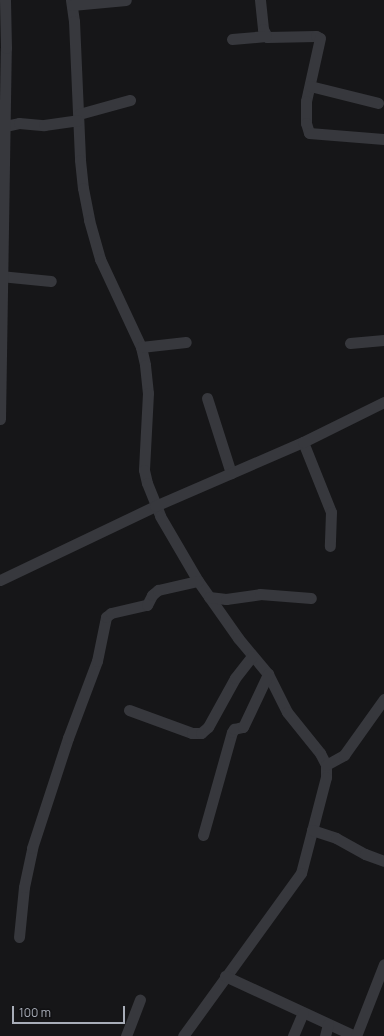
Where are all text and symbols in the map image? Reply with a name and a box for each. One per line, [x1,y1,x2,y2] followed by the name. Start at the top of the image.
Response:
[14,998,127,1024] scale bar
[19,1004,51,1021] text: 100 m

